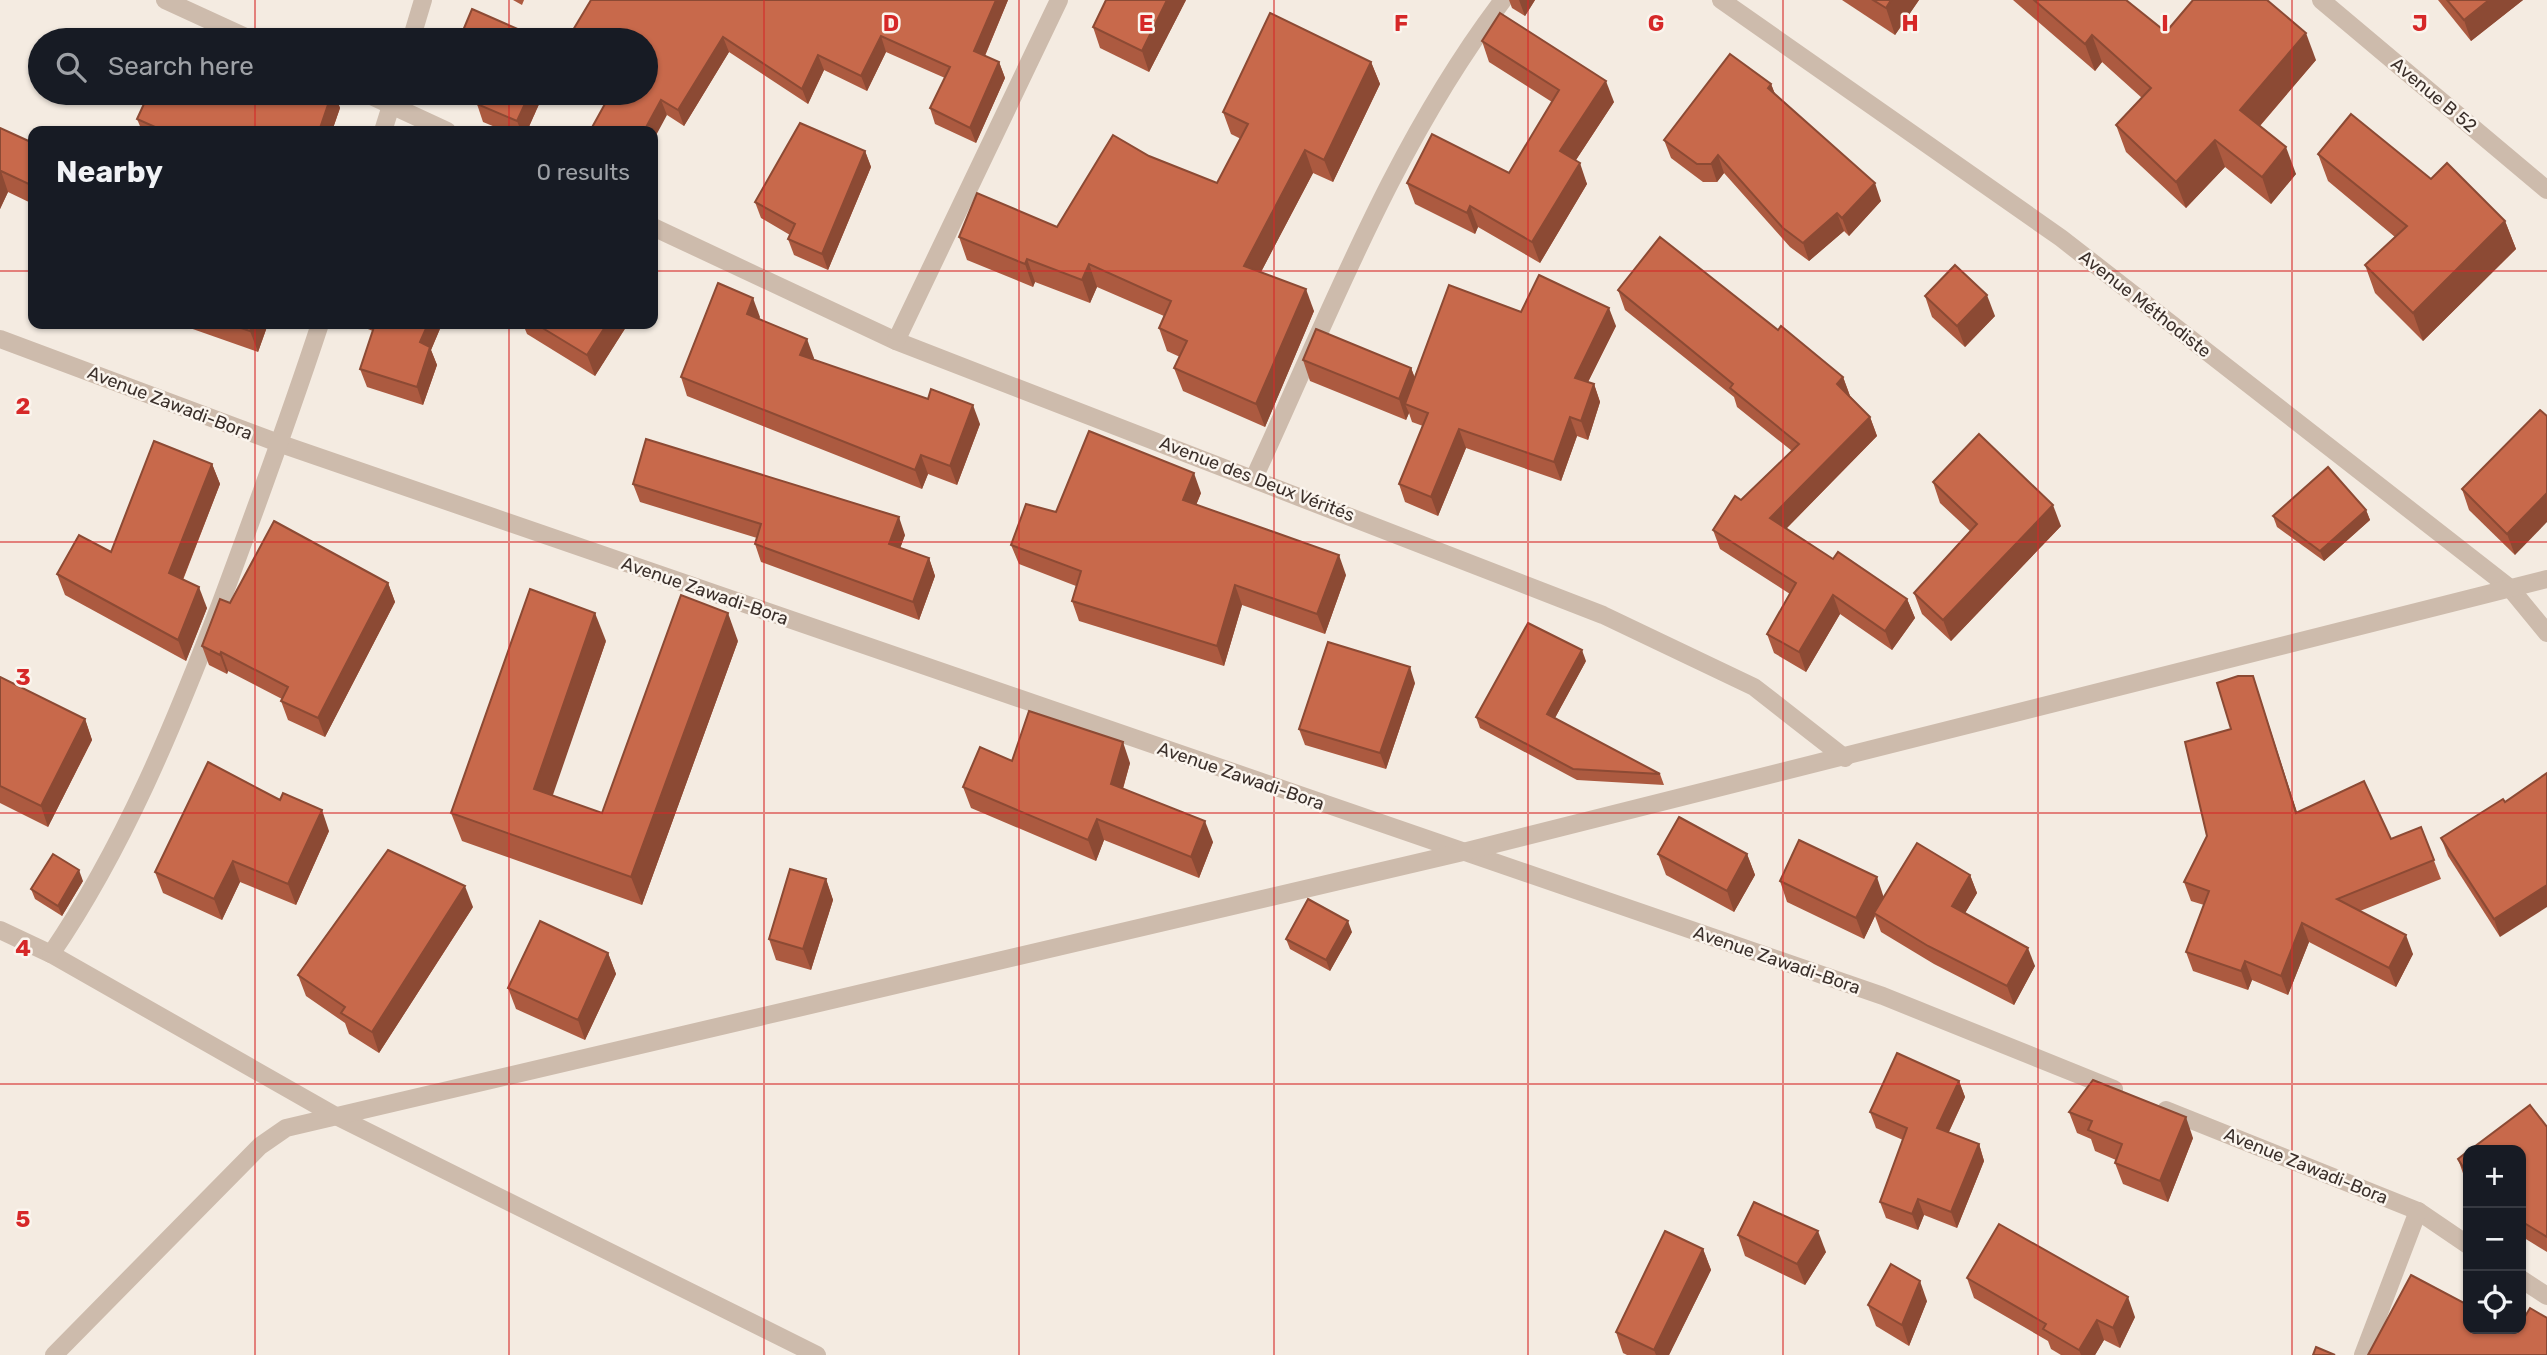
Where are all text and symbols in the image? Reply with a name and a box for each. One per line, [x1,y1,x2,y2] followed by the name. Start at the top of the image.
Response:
[883,9,899,37] text: D
[1139,9,1153,37] text: E
[1394,9,1408,37] text: F
[1648,9,1664,37] text: G
[1901,9,1919,37] text: H
[2161,9,2169,37] text: I
[2412,9,2428,37] text: J
[28,28,658,105] search box
[52,48,90,86] icon: search
[108,51,254,82] text: Search here
[2387,53,2481,137] street label: Avenue B 52
[56,154,163,190] text: Nearby
[536,158,630,186] text: 0 results
[2075,246,2215,362] street label: Avenue Méthodiste
[84,361,256,445] street label: Avenue Zawadi-Bora
[16,392,30,420] text: 2
[1156,432,1358,526] street label: Avenue des Deux Vérités
[619,552,791,630] street label: Avenue Zawadi-Bora
[15,663,31,691] text: 3
[1155,737,1327,815] street label: Avenue Zawadi-Bora
[1691,921,1863,999] street label: Avenue Zawadi-Bora
[15,934,31,962] text: 4
[2221,1123,2391,1209] street label: Avenue Zawadi-Bora
[2463,1145,2526,1334] map controls
[2463,1145,2526,1208] button: +
[16,1205,31,1233] text: 5
[2463,1208,2526,1271] button: −
[2463,1271,2526,1334] button: locate

